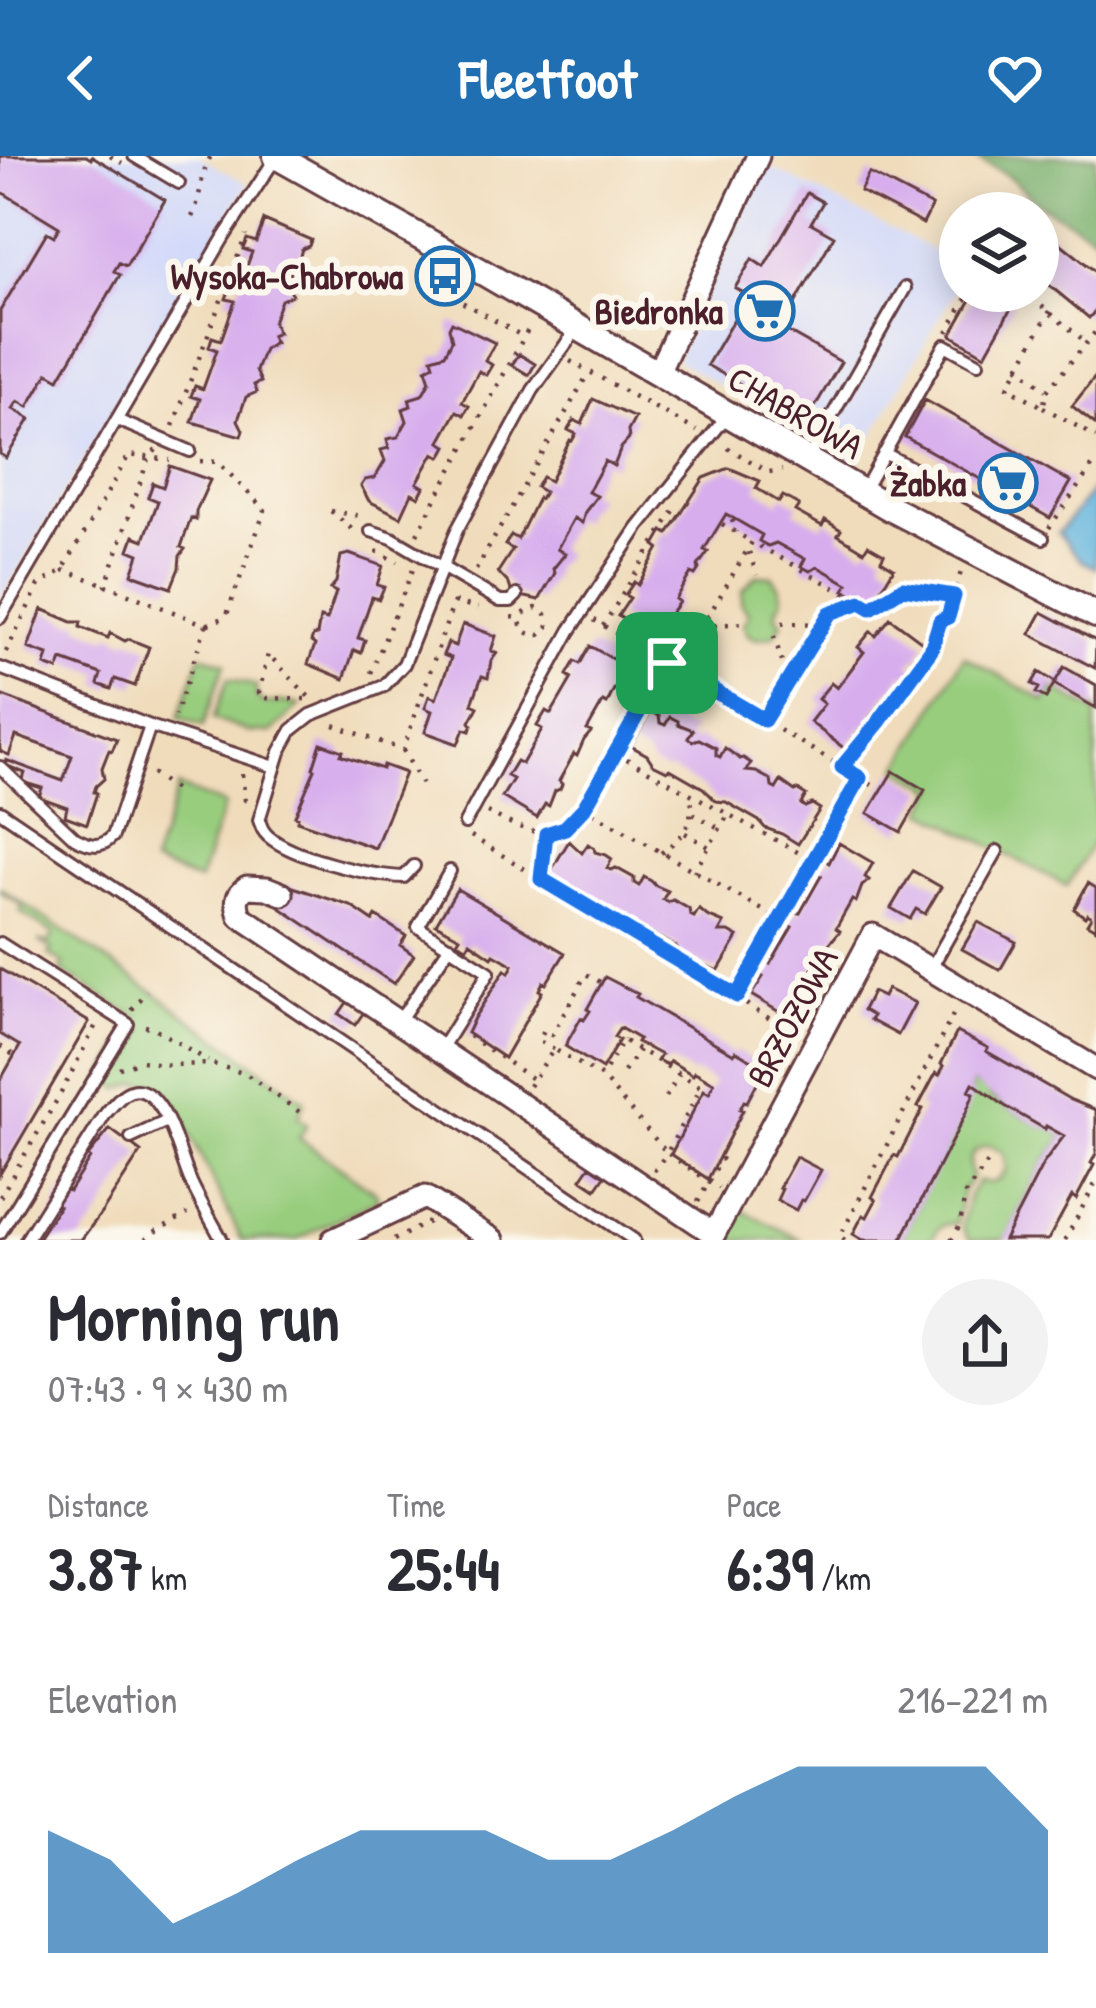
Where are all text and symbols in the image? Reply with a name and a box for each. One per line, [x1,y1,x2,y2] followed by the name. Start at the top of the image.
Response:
[459,42,637,115] text: Fleetfoot
[48,45,114,111] icon: back
[982,45,1048,111] icon: heart
[939,192,1059,312] map controls
[939,192,1059,312] button: layers
[414,245,476,307] bus stop icon: Wysoka-Chabrowa
[171,251,403,301] place label: Wysoka-Chabrowa
[734,280,796,342] supermarket icon: Biedronka
[595,286,723,335] place label: Biedronka
[720,353,873,470] street label: CHABROWA
[977,452,1039,514] supermarket icon: Żabka
[890,458,966,507] place label: Żabka
[616,612,718,714] pin
[634,630,700,696] icon: arrive
[735,939,849,1095] street label: BRZOZOWA
[48,1271,340,1361] text: Morning run
[922,1279,1048,1405] button: share
[48,1361,288,1414] text: 07:43 · 9 × 430 m
[48,1483,149,1527] text: Distance
[387,1483,446,1527] text: Time
[727,1483,781,1527] text: Pace
[48,1527,143,1609] text: 3.87
[387,1527,500,1609] text: 25:44
[727,1527,813,1609] text: 6:39
[143,1556,187,1600] text: km
[813,1556,871,1600] text: /km
[48,1672,178,1725] text: Elevation
[897,1672,1048,1725] text: 216–221 m

